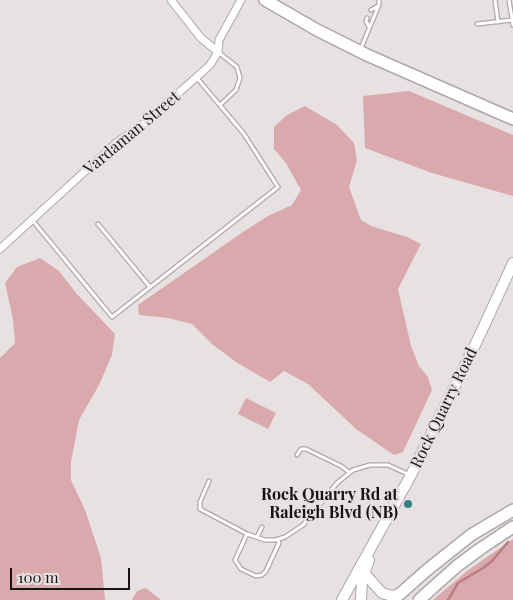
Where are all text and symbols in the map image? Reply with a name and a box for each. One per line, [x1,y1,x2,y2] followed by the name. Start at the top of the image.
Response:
[80,87,184,179] street label: Vardaman Street
[407,345,481,471] street label: Rock Quarry Road
[261,485,398,523] place label: Rock Quarry Rd at Raleigh Blvd (NB)
[402,498,414,510] marker: Rock Quarry Rd at Raleigh Blvd (NB)
[12,558,132,590] scale bar
[18,567,59,587] text: 100 m

